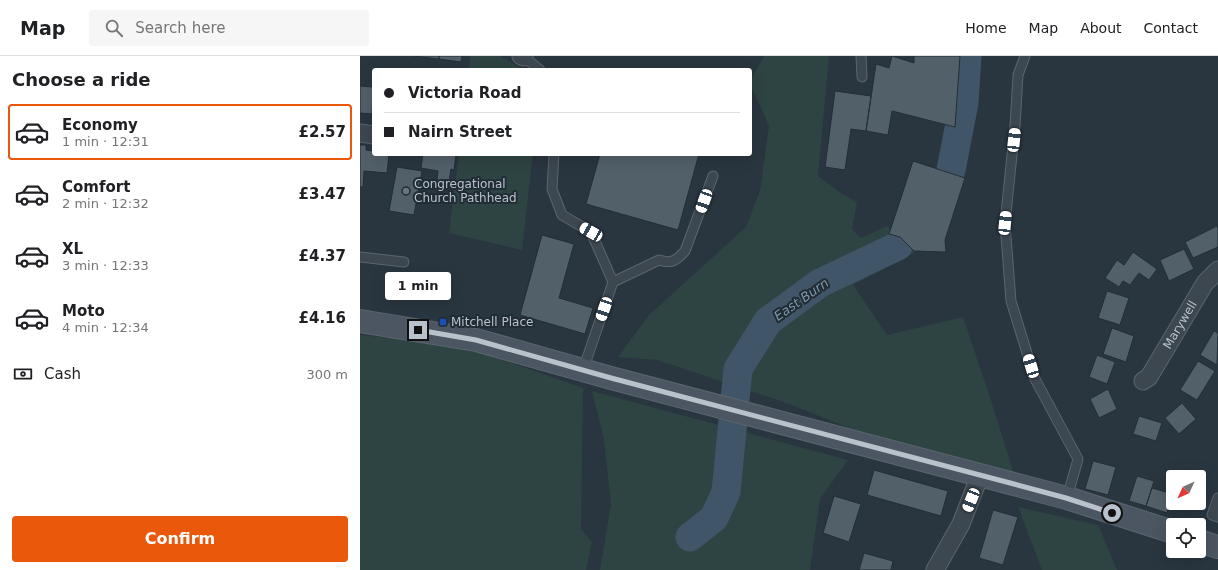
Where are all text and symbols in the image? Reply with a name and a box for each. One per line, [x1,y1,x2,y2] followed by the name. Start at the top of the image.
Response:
[89,10,369,46] search box
[20,17,65,39] text: Map
[103,17,125,39] icon: search
[135,19,225,37] text: Search here
[965,20,1007,36] text: Home
[1029,20,1058,36] text: Map
[1080,20,1122,36] text: About
[1144,20,1198,36] text: Contact
[12,69,151,90] text: Choose a ride
[408,84,521,102] text: Victoria Road
[14,114,50,150] icon: car
[62,116,138,134] text: Economy
[299,123,346,141] text: £2.57
[408,123,512,141] text: Nairn Street
[1007,127,1021,153] car
[62,134,149,149] text: 1 min · 12:31
[14,176,50,212] icon: car
[414,177,517,205] place label: Congregational Church Pathhead
[62,178,130,196] text: Comfort
[299,185,346,203] text: £3.47
[401,186,411,196] marker: Congregational Church Pathhead
[694,188,714,214] car
[62,196,149,211] text: 2 min · 12:32
[998,210,1012,236] car
[578,221,604,243] car
[14,238,50,274] icon: car
[62,240,83,258] text: XL
[299,247,346,265] text: £4.37
[62,258,149,273] text: 3 min · 12:33
[385,272,451,300] callout: 1 min
[771,275,831,324] water label: East Burn
[398,278,438,293] text: 1 min
[594,296,614,322] car
[1160,298,1200,351] street label: Marywell
[14,300,50,336] icon: car
[62,302,105,320] text: Moto
[299,309,346,327] text: £4.16
[451,315,533,329] place label: Mitchell Place
[438,317,448,327] marker: Mitchell Place
[62,320,149,335] text: 4 min · 12:34
[409,321,427,339] route end
[1022,353,1040,379] car
[12,363,34,385] icon: cash
[44,365,81,383] text: Cash
[306,367,348,382] text: 300 m
[1166,470,1206,510] north arrow
[1166,470,1206,558] map controls
[961,487,981,513] car
[1103,504,1121,522] route start
[12,516,348,562] button: Confirm
[1166,518,1206,558] button: locate

